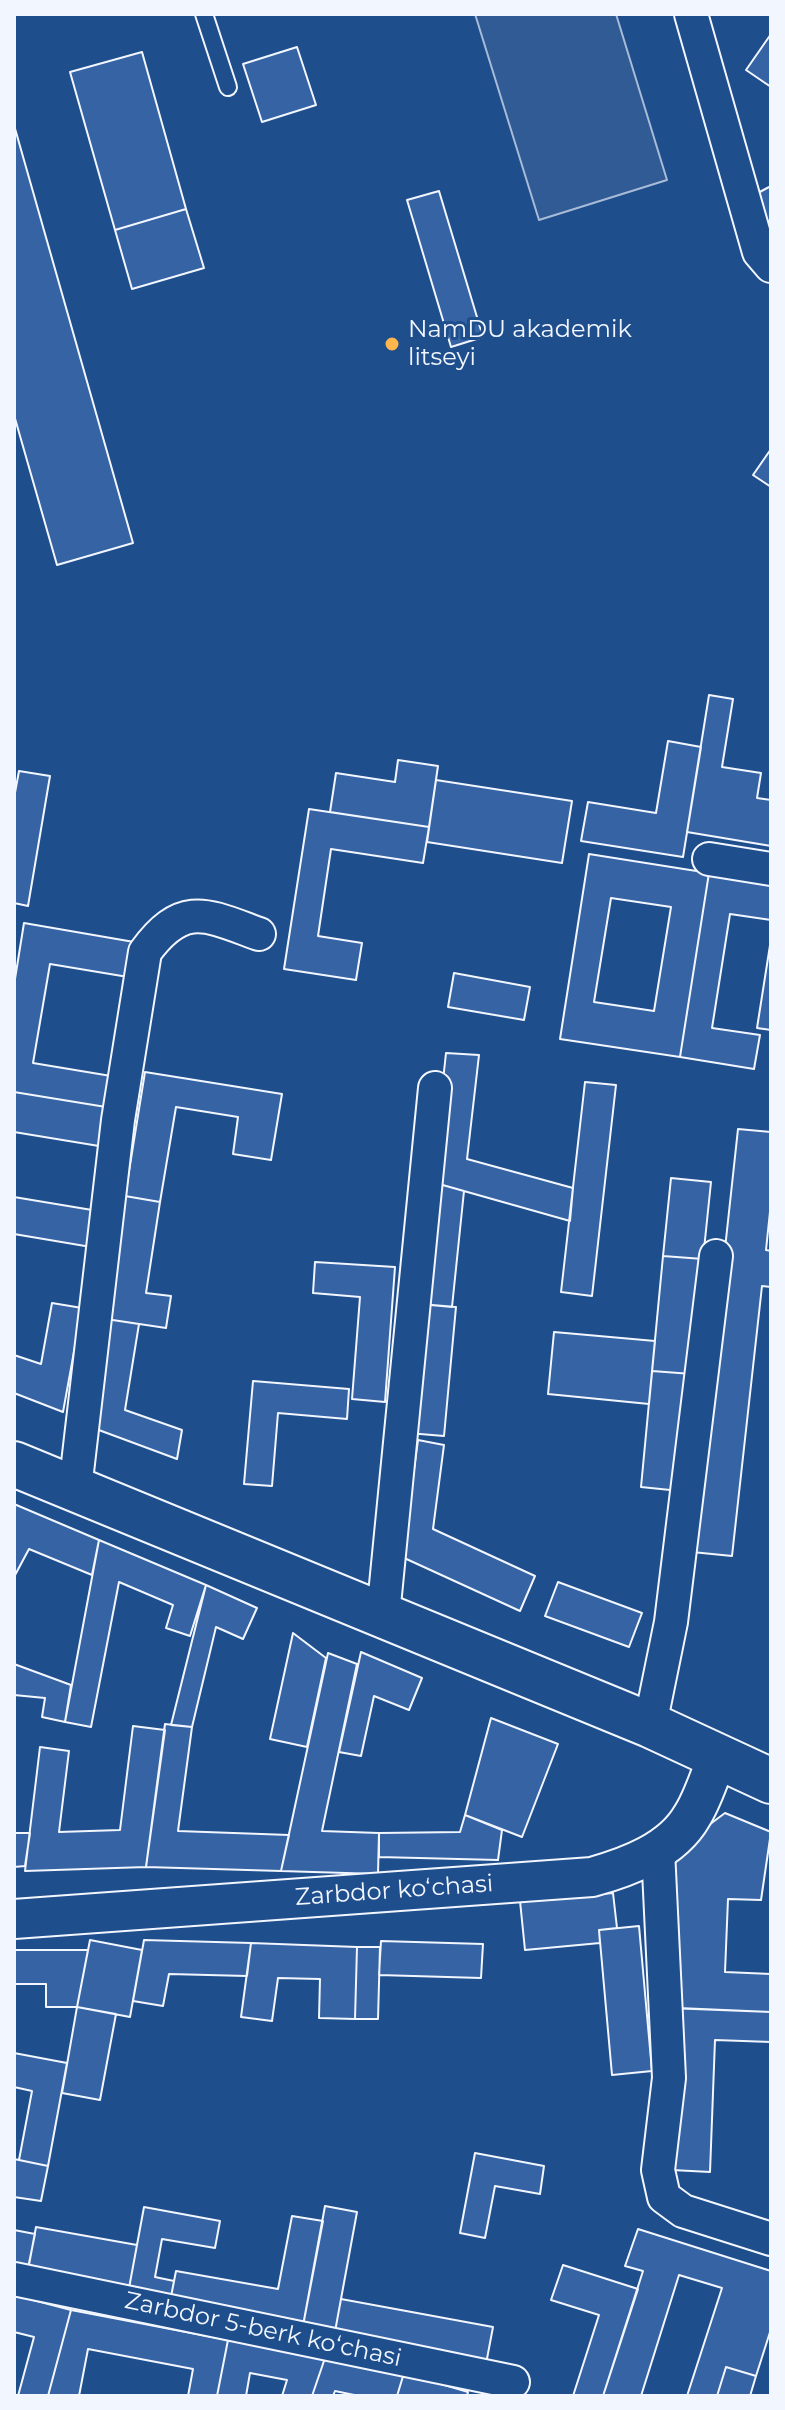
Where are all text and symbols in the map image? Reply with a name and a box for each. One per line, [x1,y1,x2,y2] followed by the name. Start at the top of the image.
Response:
[408,316,632,372] place label: NamDU akademik litseyi
[383,335,401,353] marker: NamDU akademik litseyi
[294,1870,494,1912] street label: Zarbdor koʻchasi
[122,2287,404,2373] street label: Zarbdor 5-berk koʻchasi

